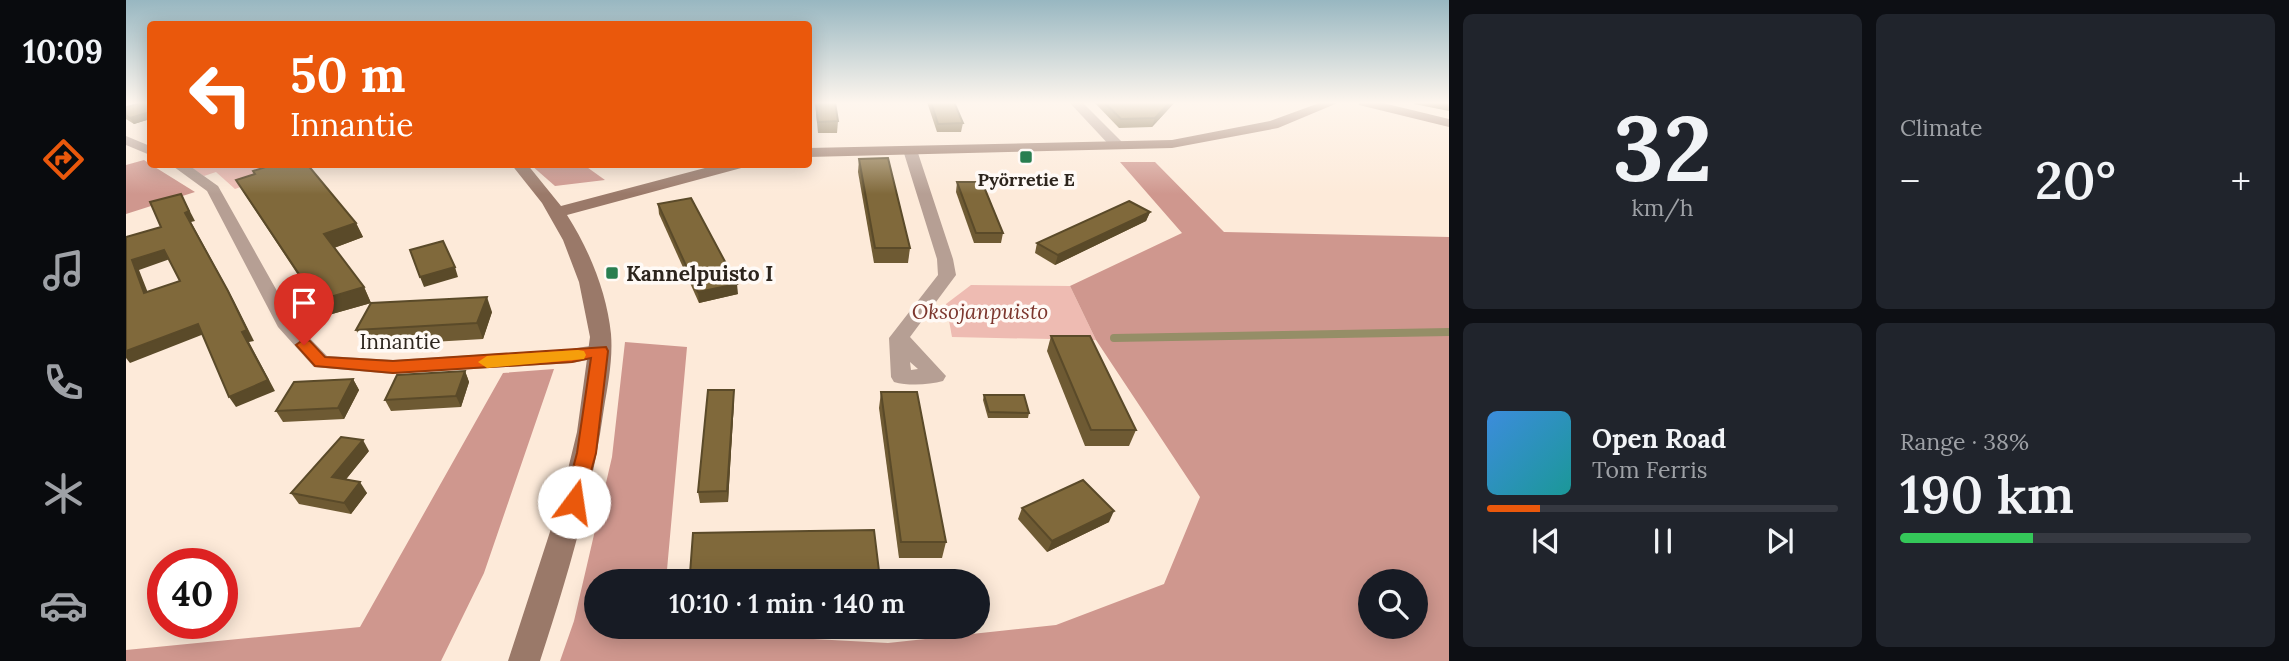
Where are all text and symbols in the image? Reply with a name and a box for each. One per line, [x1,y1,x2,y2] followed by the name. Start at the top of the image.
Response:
[23,31,103,72] text: 10:09
[290,43,406,105] text: 50 m
[175,49,266,140] icon: left
[1613,89,1712,206] text: 32
[290,104,414,145] text: Innantie
[1900,113,1982,142] text: Climate
[39,135,88,184] icon: directions
[2035,147,2116,213] text: 20°
[1018,149,1034,165] marker: Pyörretie E
[1900,157,1920,205] text: −
[2231,157,2251,205] text: +
[977,168,1075,191] place label: Pyörretie E
[1631,193,1694,222] text: km/h
[39,246,88,295] icon: music
[626,260,773,287] place label: Kannelpuisto I
[604,265,620,281] marker: Kannelpuisto I
[274,273,334,345] pin
[285,284,323,322] icon: arrive
[912,298,1048,325] park label: Oksojanpuisto
[359,328,441,355] street label: Innantie
[39,358,88,407] icon: phone
[1592,422,1726,455] text: Open Road
[1900,427,2029,456] text: Range · 38%
[1592,455,1707,484] text: Tom Ferris
[1900,461,2074,527] text: 190 km
[537,465,611,539] position arrow
[39,469,88,518] icon: climate
[1527,522,1565,560] icon: previous
[1644,522,1682,560] icon: pause
[1761,522,1799,560] icon: next
[147,548,238,639] speed limit sign: 40
[1358,569,1428,639] map controls
[1358,569,1428,639] button: search
[39,581,88,630] icon: car
[669,587,905,620] text: 10:10 · 1 min · 140 m

